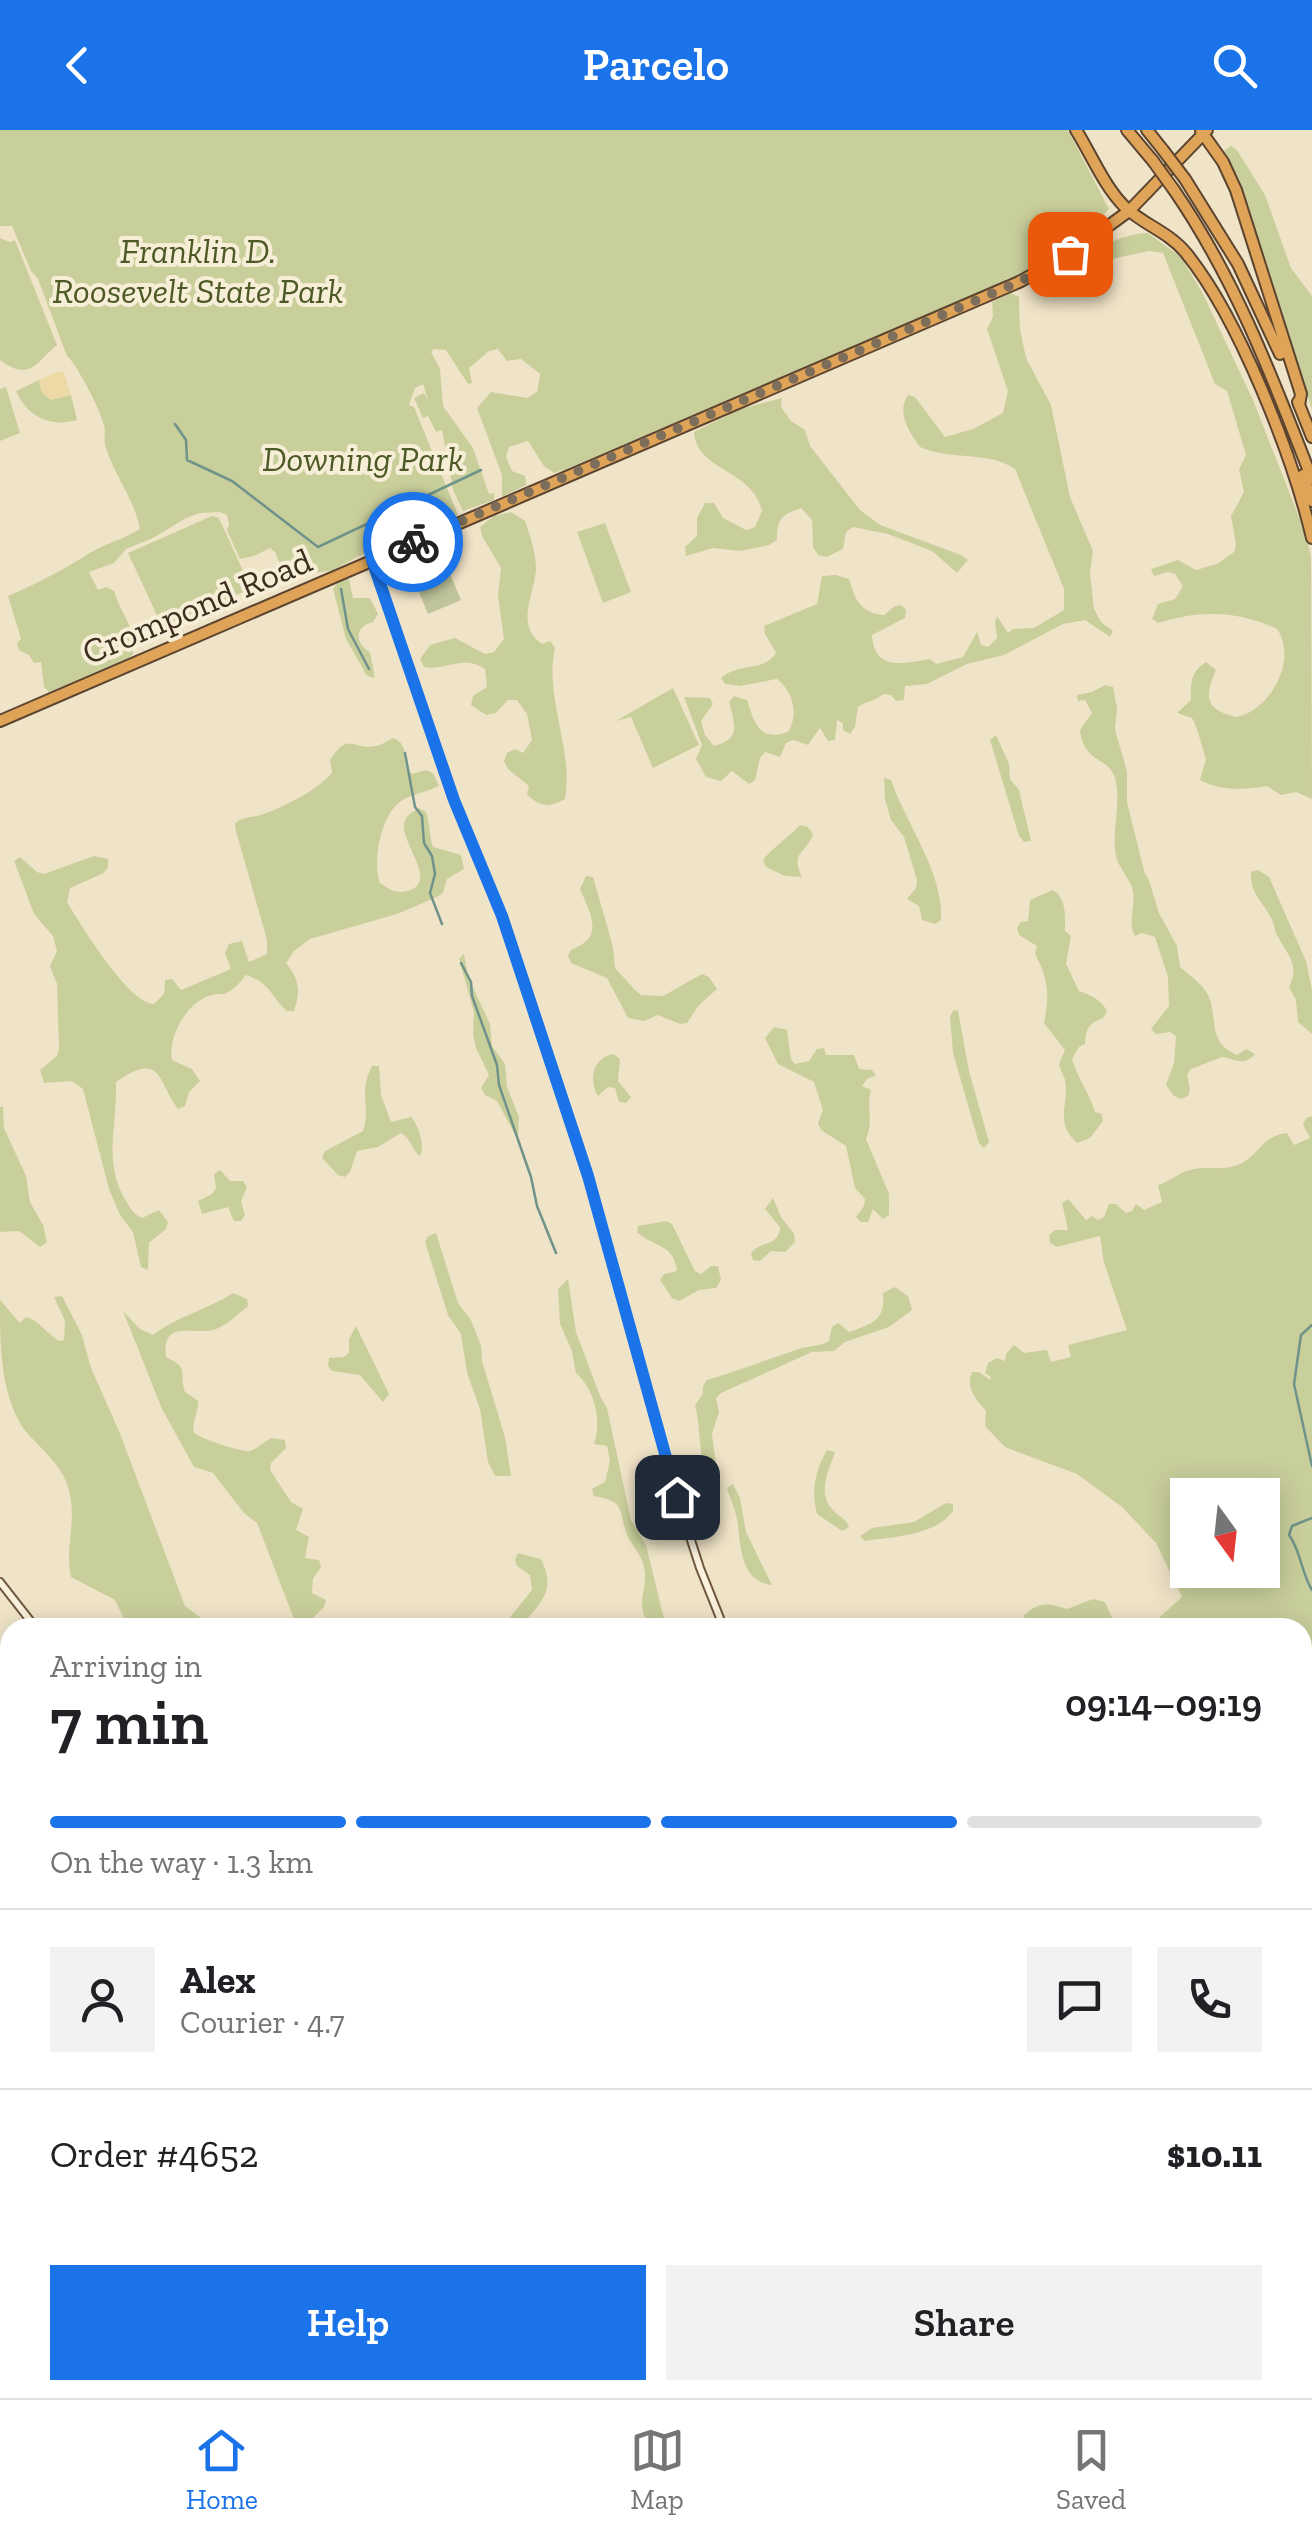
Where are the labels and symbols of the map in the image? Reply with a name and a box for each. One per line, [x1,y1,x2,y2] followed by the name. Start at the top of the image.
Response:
[1028,212,1113,297] pin
[53,230,343,312] park label: Franklin D. Roosevelt State Park
[262,438,464,480] park label: Downing Park
[363,492,463,592] courier
[76,539,318,673] street label: Crompond Road
[635,1455,720,1540] pin
[1170,1478,1280,1588] north arrow

